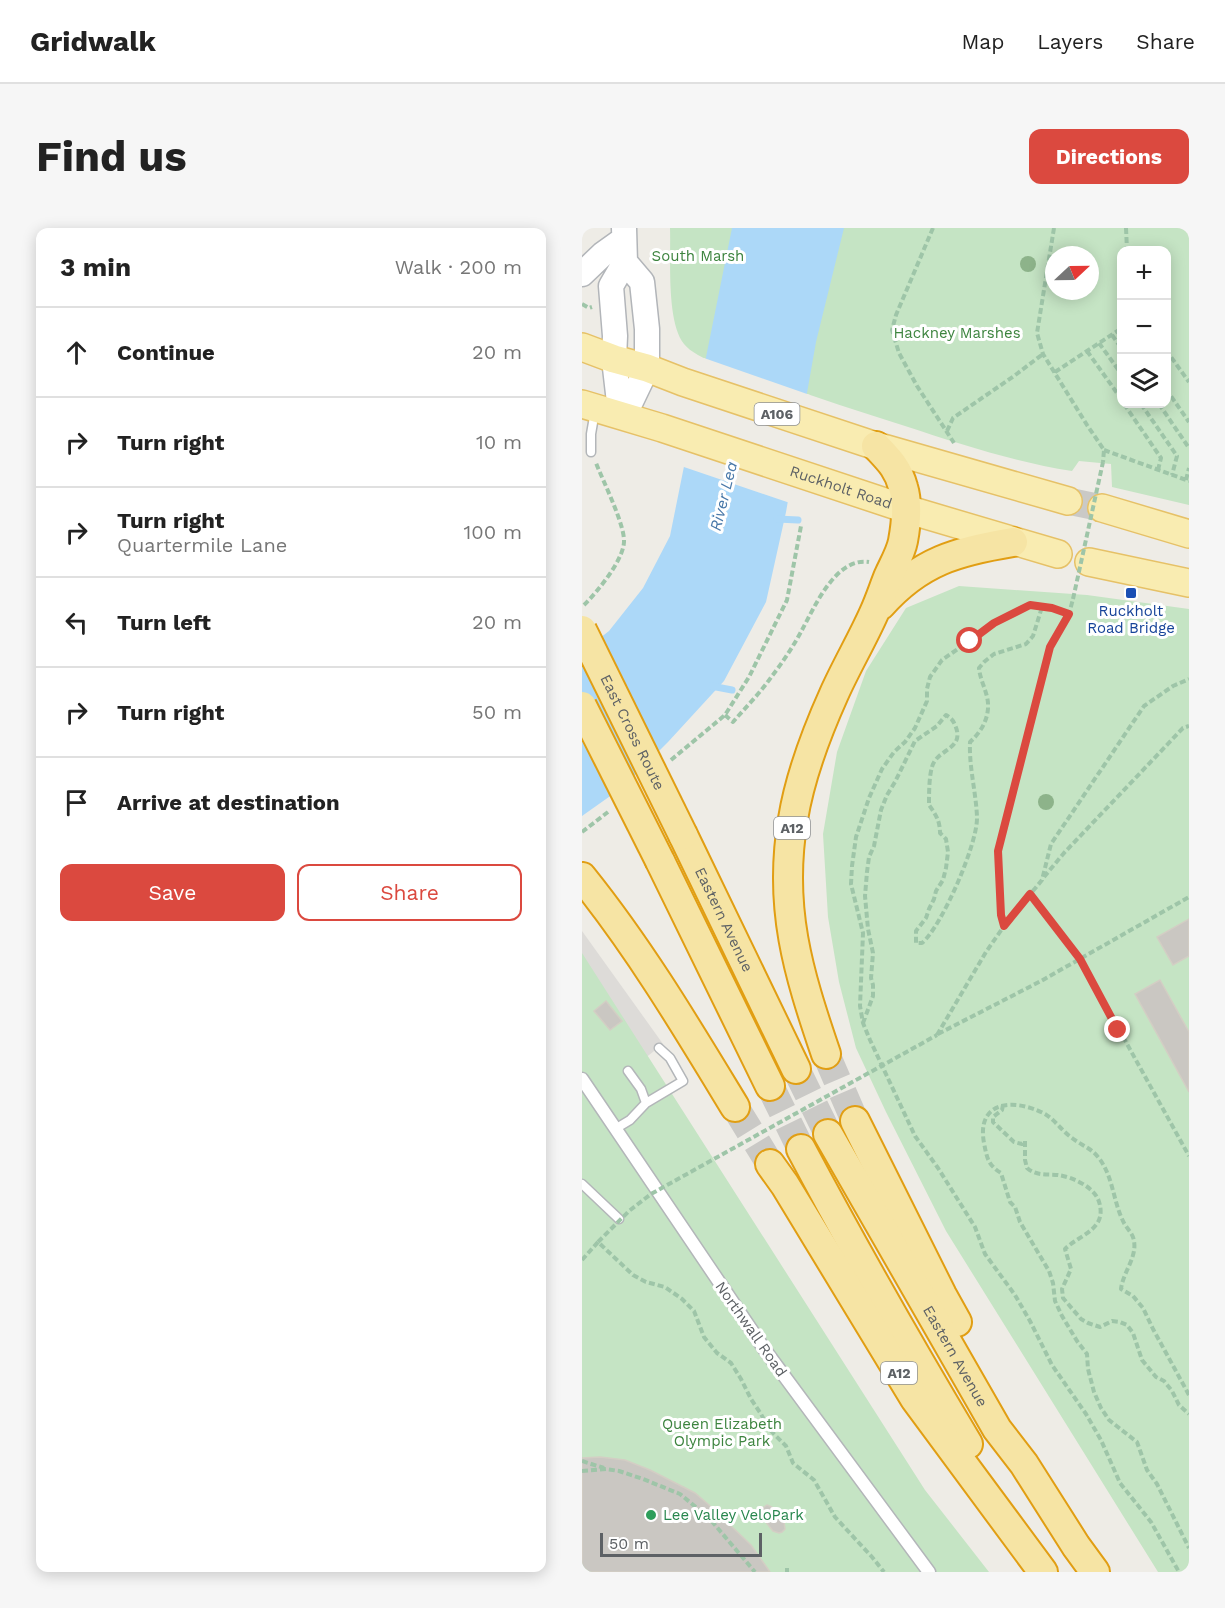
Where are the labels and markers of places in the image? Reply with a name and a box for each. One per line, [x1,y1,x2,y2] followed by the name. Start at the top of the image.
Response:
[1124,586,1138,600] marker: Ruckholt Road Bridge
[1087,602,1175,637] place label: Ruckholt Road Bridge
[663,1506,804,1524] place label: Lee Valley VeloPark
[644,1508,658,1522] marker: Lee Valley VeloPark

